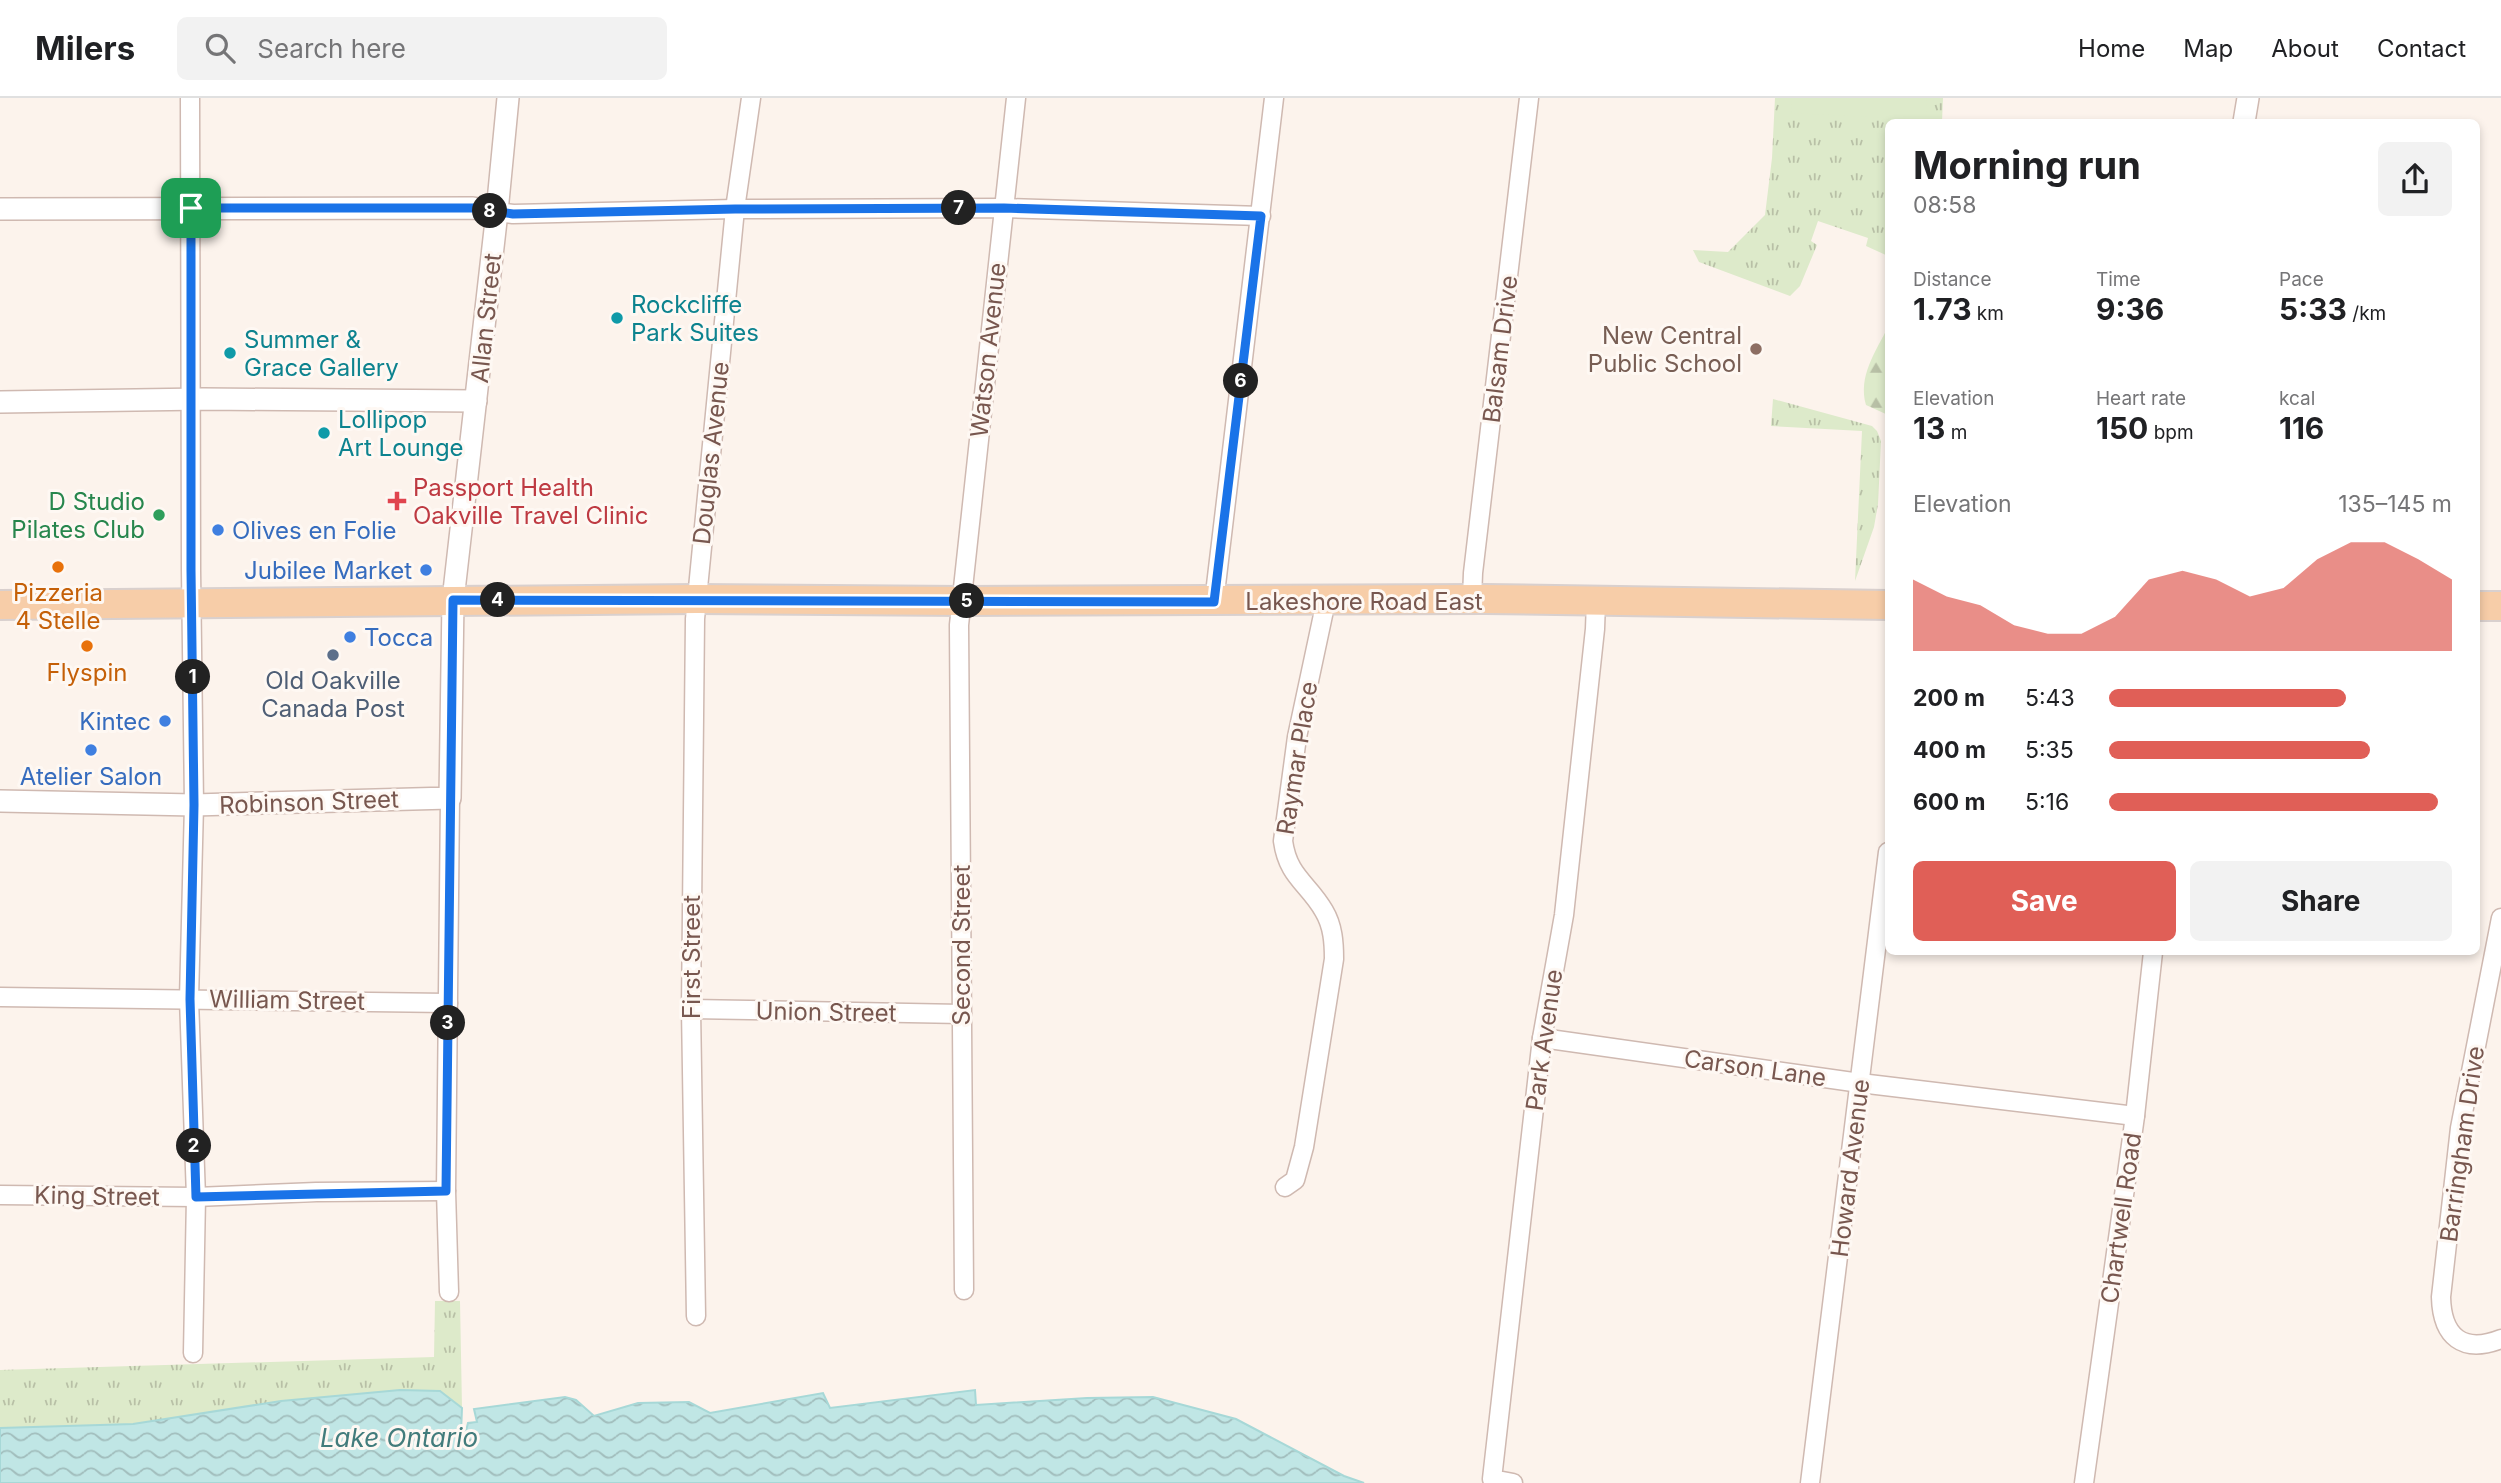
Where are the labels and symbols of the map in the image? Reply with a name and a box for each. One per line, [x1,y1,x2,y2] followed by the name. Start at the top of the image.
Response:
[161,178,221,238] pin
[942,190,976,226] pin: 7
[472,194,508,228] pin: 8
[465,252,507,384] street label: Allan Street
[964,261,1012,439] street label: Watson Avenue
[1477,274,1523,424] street label: Balsam Drive
[631,290,759,347] place label: Rockcliffe Park Suites
[609,310,625,326] marker: Rockcliffe Park Suites
[1588,321,1742,378] place label: New Central Public School
[244,325,399,382] place label: Summer & Grace Gallery
[1748,341,1764,357] marker: New Central Public School
[222,345,238,361] marker: Summer & Grace Gallery
[687,360,735,546] street label: Douglas Avenue
[1224,364,1258,398] pin: 6
[338,405,464,462] place label: Lollipop Art Lounge
[316,425,332,441] marker: Lollipop Art Lounge
[413,473,648,530] place label: Passport Health Oakville Travel Clinic
[11,487,145,544] place label: D Studio Pilates Club
[387,491,407,511] marker: Passport Health Oakville Travel Clinic
[151,507,167,523] marker: D Studio Pilates Club
[232,516,397,545] place label: Olives en Folie
[210,522,226,538] marker: Olives en Folie
[244,556,412,585] place label: Jubilee Market
[50,559,66,575] marker: Pizzeria 4 Stelle
[418,562,434,578] marker: Jubilee Market
[13,578,103,635] place label: Pizzeria 4 Stelle
[480,582,516,618] pin: 4
[950,584,984,618] pin: 5
[1245,587,1483,616] street label: Lakeshore Road East
[364,623,433,652] place label: Tocca
[342,629,358,645] marker: Tocca
[79,638,95,654] marker: Flyspin
[325,647,341,663] marker: Old Oakville Canada Post
[47,658,127,687] place label: Flyspin
[176,660,210,694] pin: 1
[261,666,405,723] place label: Old Oakville Canada Post
[1271,679,1323,837] street label: Raymar Place
[79,707,151,736] place label: Kintec
[157,713,173,729] marker: Kintec
[83,742,99,758] marker: Atelier Salon
[20,762,162,791] place label: Atelier Salon
[219,784,400,820] street label: Robinson Street
[947,864,976,1025] street label: Second Street
[677,895,706,1019] street label: First Street
[1520,967,1568,1113] street label: Park Avenue
[209,984,365,1016] street label: William Street
[755,996,897,1028] street label: Union Street
[430,1006,466,1040] pin: 3
[1682,1044,1828,1092] street label: Carson Lane
[2434,1044,2490,1244] street label: Barringham Drive
[1825,1077,1875,1259] street label: Howard Avenue
[176,1128,212,1164] pin: 2
[2095,1131,2147,1305] street label: Chartwell Road
[34,1180,160,1212] street label: King Street
[320,1422,478,1453] water label: Lake Ontario

